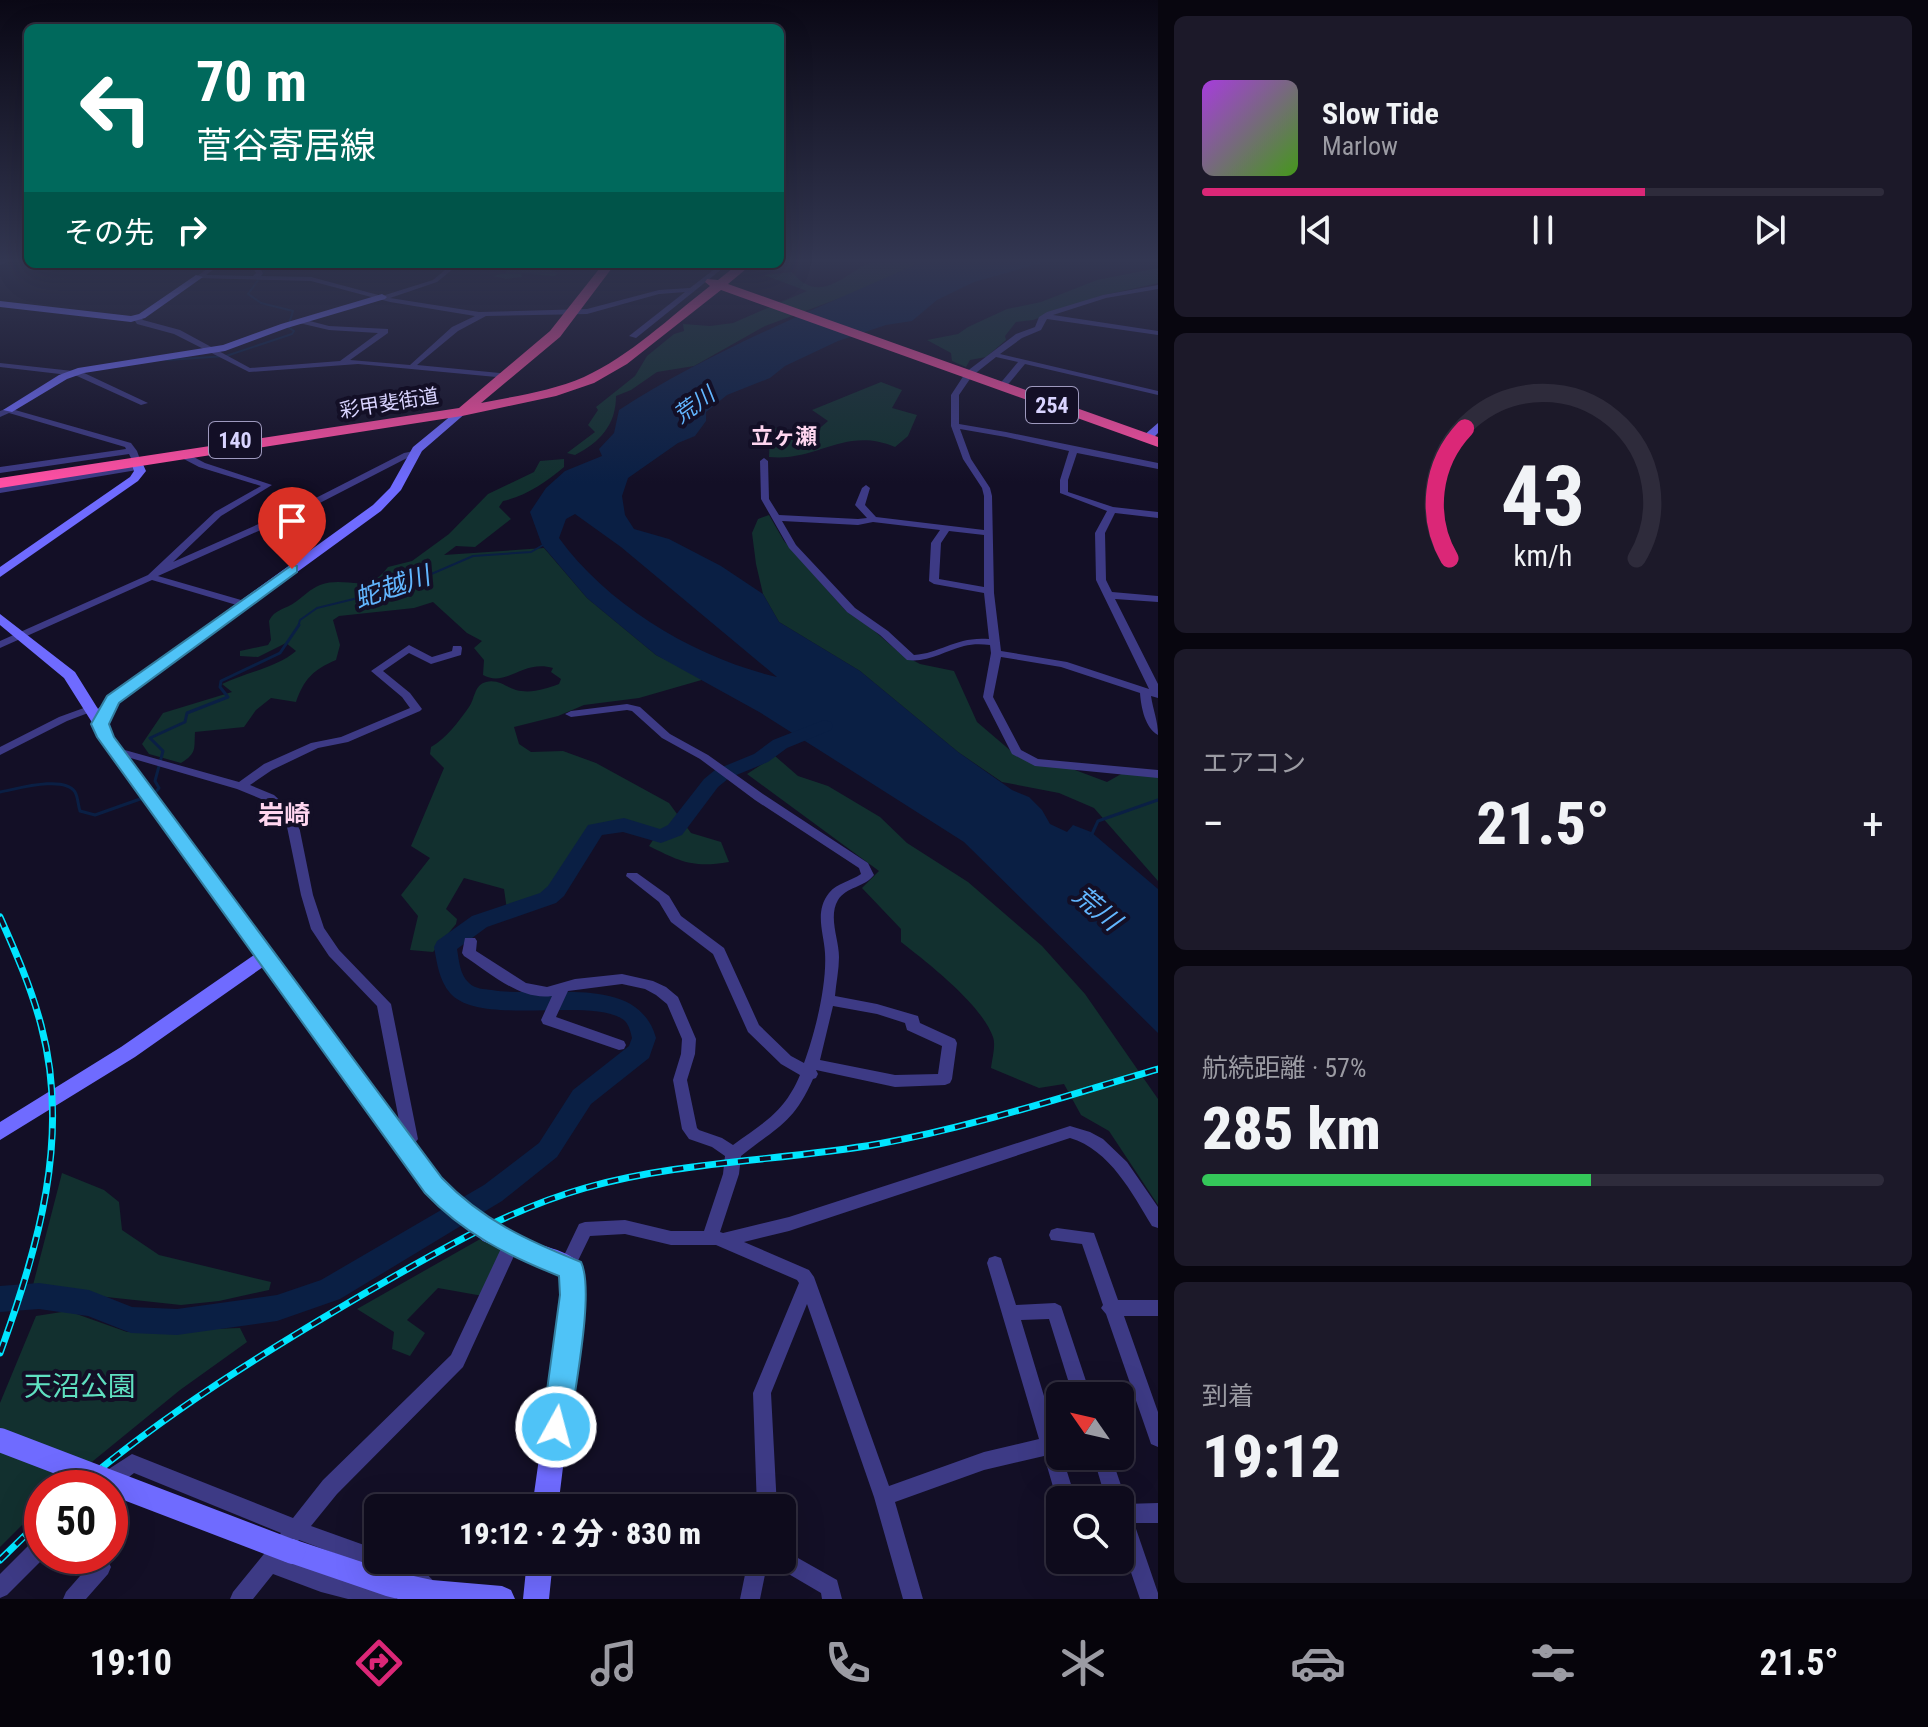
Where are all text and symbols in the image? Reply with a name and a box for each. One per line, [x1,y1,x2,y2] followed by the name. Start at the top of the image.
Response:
[196,49,307,115] text: 70 m
[64,56,168,160] icon: left
[1322,96,1439,131] text: Slow Tide
[196,125,376,167] text: 菅谷寄居線
[1322,131,1398,161] text: Marlow
[170,208,214,252] icon: right
[1294,208,1338,252] icon: previous
[1521,208,1565,252] icon: pause
[1748,208,1792,252] icon: next
[64,215,154,250] text: その先
[669,381,721,428] water label: 荒川
[338,383,440,423] street label: 彩甲斐街道
[1026,387,1078,423] road number: 254
[209,422,261,458] road number: 140
[751,424,817,449] district label: 立ヶ瀬
[1501,447,1585,544] text: 43
[258,487,326,569] pin
[270,499,314,543] icon: arrive
[1514,539,1572,573] text: km/h
[350,559,437,614] water label: 蛇越川
[1202,748,1306,778] text: エアコン
[1477,788,1610,859] text: 21.5°
[1202,798,1224,850] text: −
[1862,798,1884,850] text: +
[258,800,310,830] district label: 岩崎
[1067,880,1129,938] water label: 荒川
[1202,1053,1366,1083] text: 航続距離 · 57%
[1202,1093,1381,1164] text: 285 km
[24,1370,136,1403] park label: 天沼公園
[1202,1381,1254,1411] text: 到着
[1046,1382,1134,1470] north arrow
[1046,1382,1134,1574] map controls
[514,1385,598,1469] position arrow
[1202,1421,1341,1492] text: 19:12
[24,1470,128,1574] speed limit sign: 50
[1046,1486,1134,1574] button: search
[459,1516,701,1551] text: 19:12 · 2 分 · 830 m
[351,1635,407,1691] icon: directions
[586,1635,642,1691] icon: music
[820,1635,876,1691] icon: phone
[1055,1635,1111,1691] icon: climate
[1290,1635,1346,1691] icon: car
[1525,1635,1581,1691] icon: filters
[89,1642,172,1684] text: 19:10
[1759,1642,1839,1684] text: 21.5°

